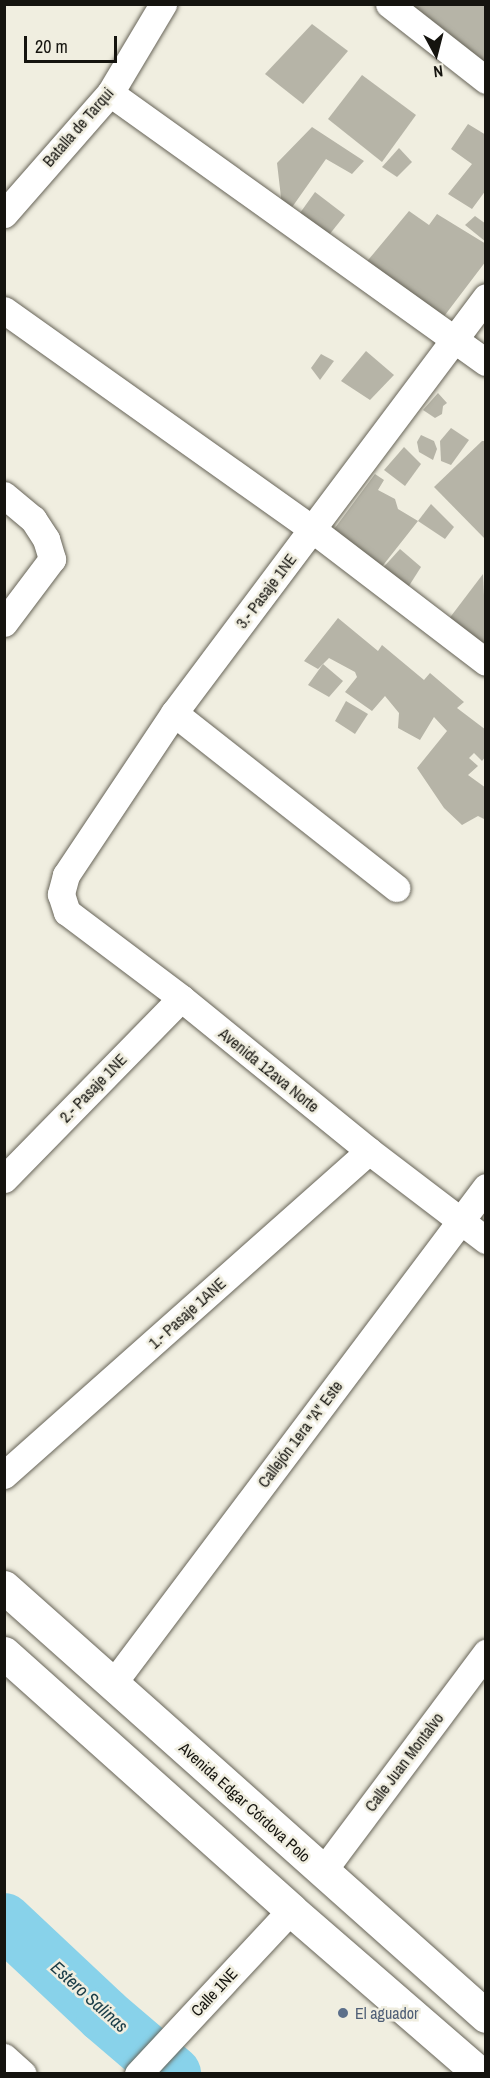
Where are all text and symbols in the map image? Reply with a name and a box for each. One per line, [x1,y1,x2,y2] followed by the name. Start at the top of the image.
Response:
[27,24,120,62] scale bar
[406,24,466,84] north arrow
[35,34,68,59] text: 20 m
[432,60,444,83] text: N
[38,83,118,171] street label: Batalla de Tarqui
[232,550,300,632] street label: 3.- Pasaje 1NE
[215,1024,323,1116] street label: Avenida 12ava Norte
[55,1050,131,1126] street label: 2.- Pasaje 1NE
[145,1273,229,1353] street label: 1.- Pasaje 1ANE
[254,1377,346,1491] street label: Callejón 1era "A" Este
[361,1709,447,1815] street label: Calle Juan Montalvo
[176,1738,314,1866] street label: Avenida Edgar Córdova Polo
[46,1957,132,2037] water label: Estero Salinas
[187,1964,241,2020] street label: Calle 1NE
[355,2003,418,2023] place label: El aguador
[336,2006,350,2020] marker: El aguador

